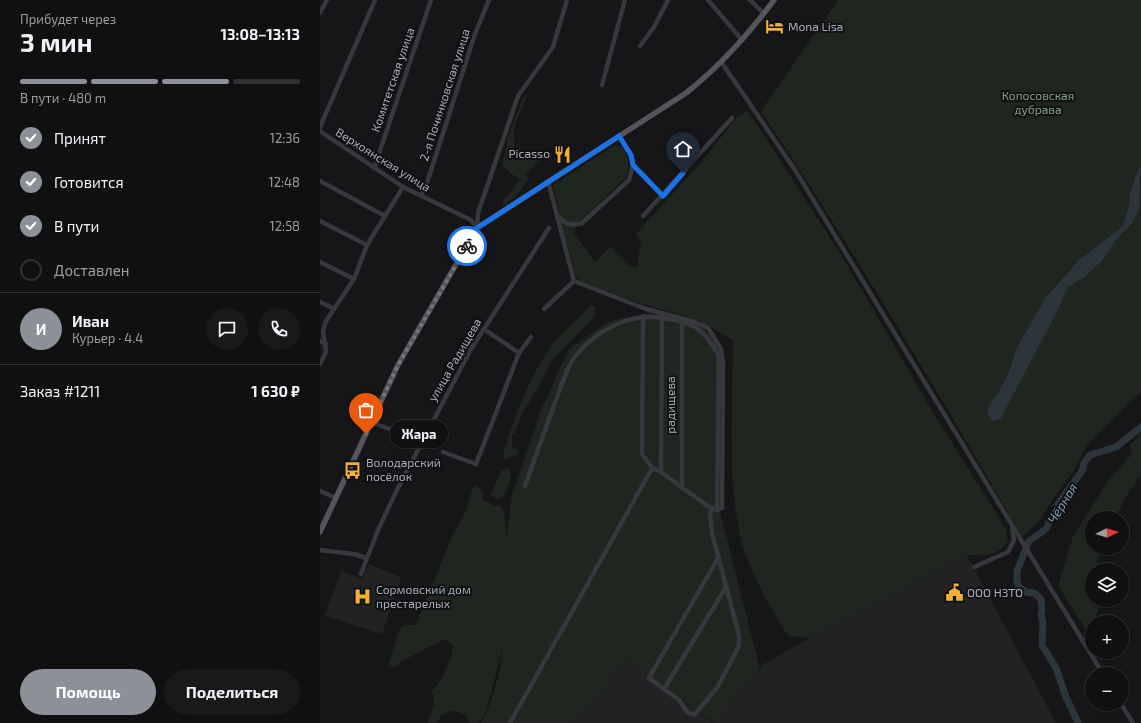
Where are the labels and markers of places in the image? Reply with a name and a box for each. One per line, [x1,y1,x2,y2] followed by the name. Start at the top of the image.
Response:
[765,17,785,37] hotel icon: Mona Lisa
[788,19,843,33] place label: Mona Lisa
[666,132,700,173] pin
[553,144,573,164] restaurant icon: Picasso
[508,146,550,160] place label: Picasso
[349,393,383,434] pin
[390,420,448,448] callout: Жара
[366,455,441,483] place label: Володарский посёлок
[343,460,363,480] bus stop icon: Володарский посёлок
[376,582,471,610] place label: Сормовский дом престарелых
[944,583,964,603] public building icon: ООО НЗТО
[967,585,1023,599] place label: ООО НЗТО
[353,587,373,607] hospital icon: Сормовский дом престарелых

